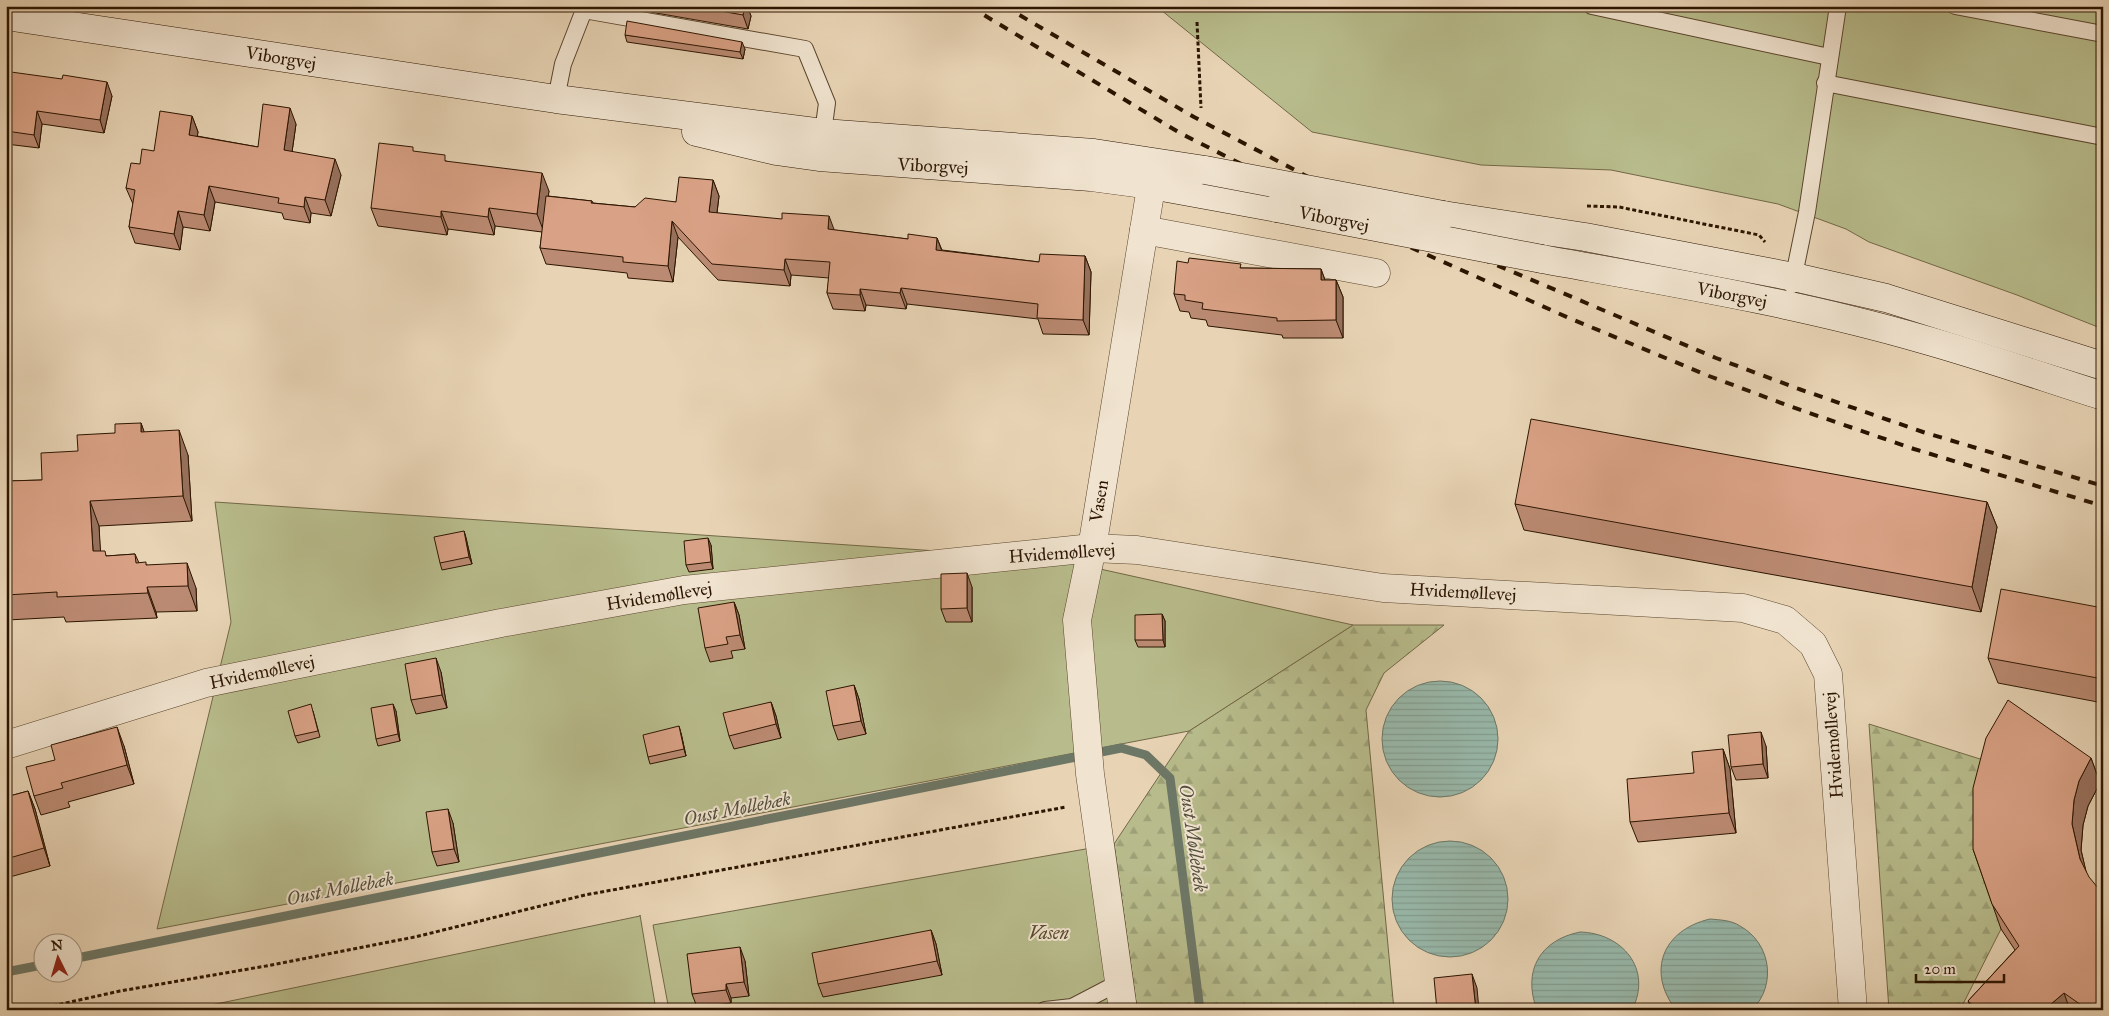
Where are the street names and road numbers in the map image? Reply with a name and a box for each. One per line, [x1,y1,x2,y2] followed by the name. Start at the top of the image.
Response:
[243,41,318,75] street label: Viborgvej
[896,153,969,180] street label: Viborgvej
[1296,201,1371,238] street label: Viborgvej
[1694,277,1769,314] street label: Viborgvej
[1085,478,1113,525] street label: Vasen
[1008,538,1116,568] street label: Hvidemøllevej
[604,577,714,615] street label: Hvidemøllevej
[1409,578,1517,606] street label: Hvidemøllevej
[207,650,317,694] street label: Hvidemøllevej
[1818,691,1848,799] street label: Hvidemøllevej

